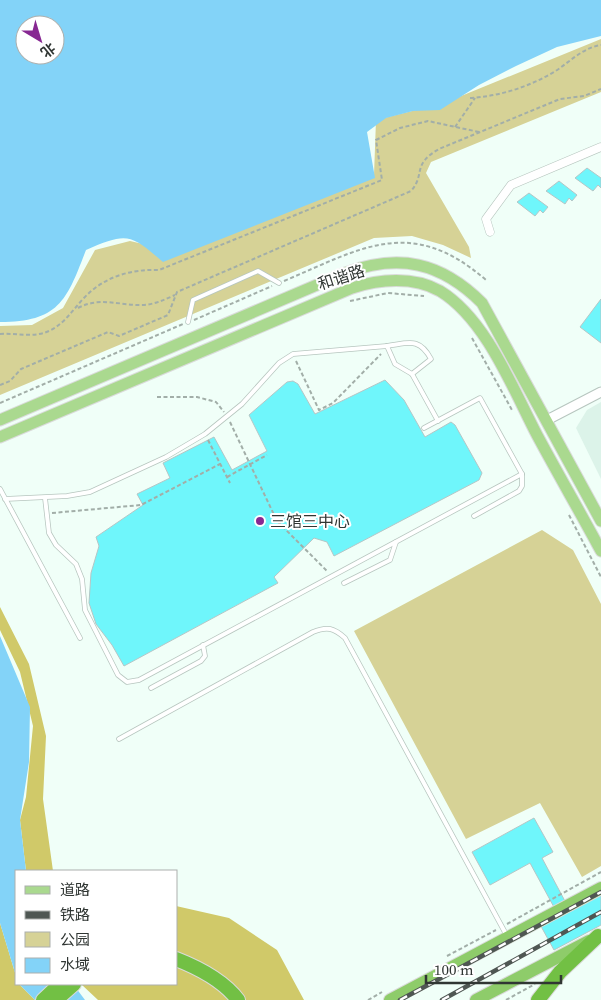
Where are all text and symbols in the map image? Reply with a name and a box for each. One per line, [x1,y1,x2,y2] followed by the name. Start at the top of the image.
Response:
[15,15,65,65] north arrow
[36,38,60,62] text: 北
[315,259,367,295] street label: 和谐路
[270,510,350,532] place label: 三馆三中心
[254,515,266,527] marker: 三馆三中心
[15,870,178,985] legend
[60,879,90,900] text: 道路
[60,904,90,925] text: 铁路
[60,929,90,950] text: 公园
[426,952,561,984] scale bar
[60,954,90,975] text: 水域
[434,959,474,980] text: 100 m

